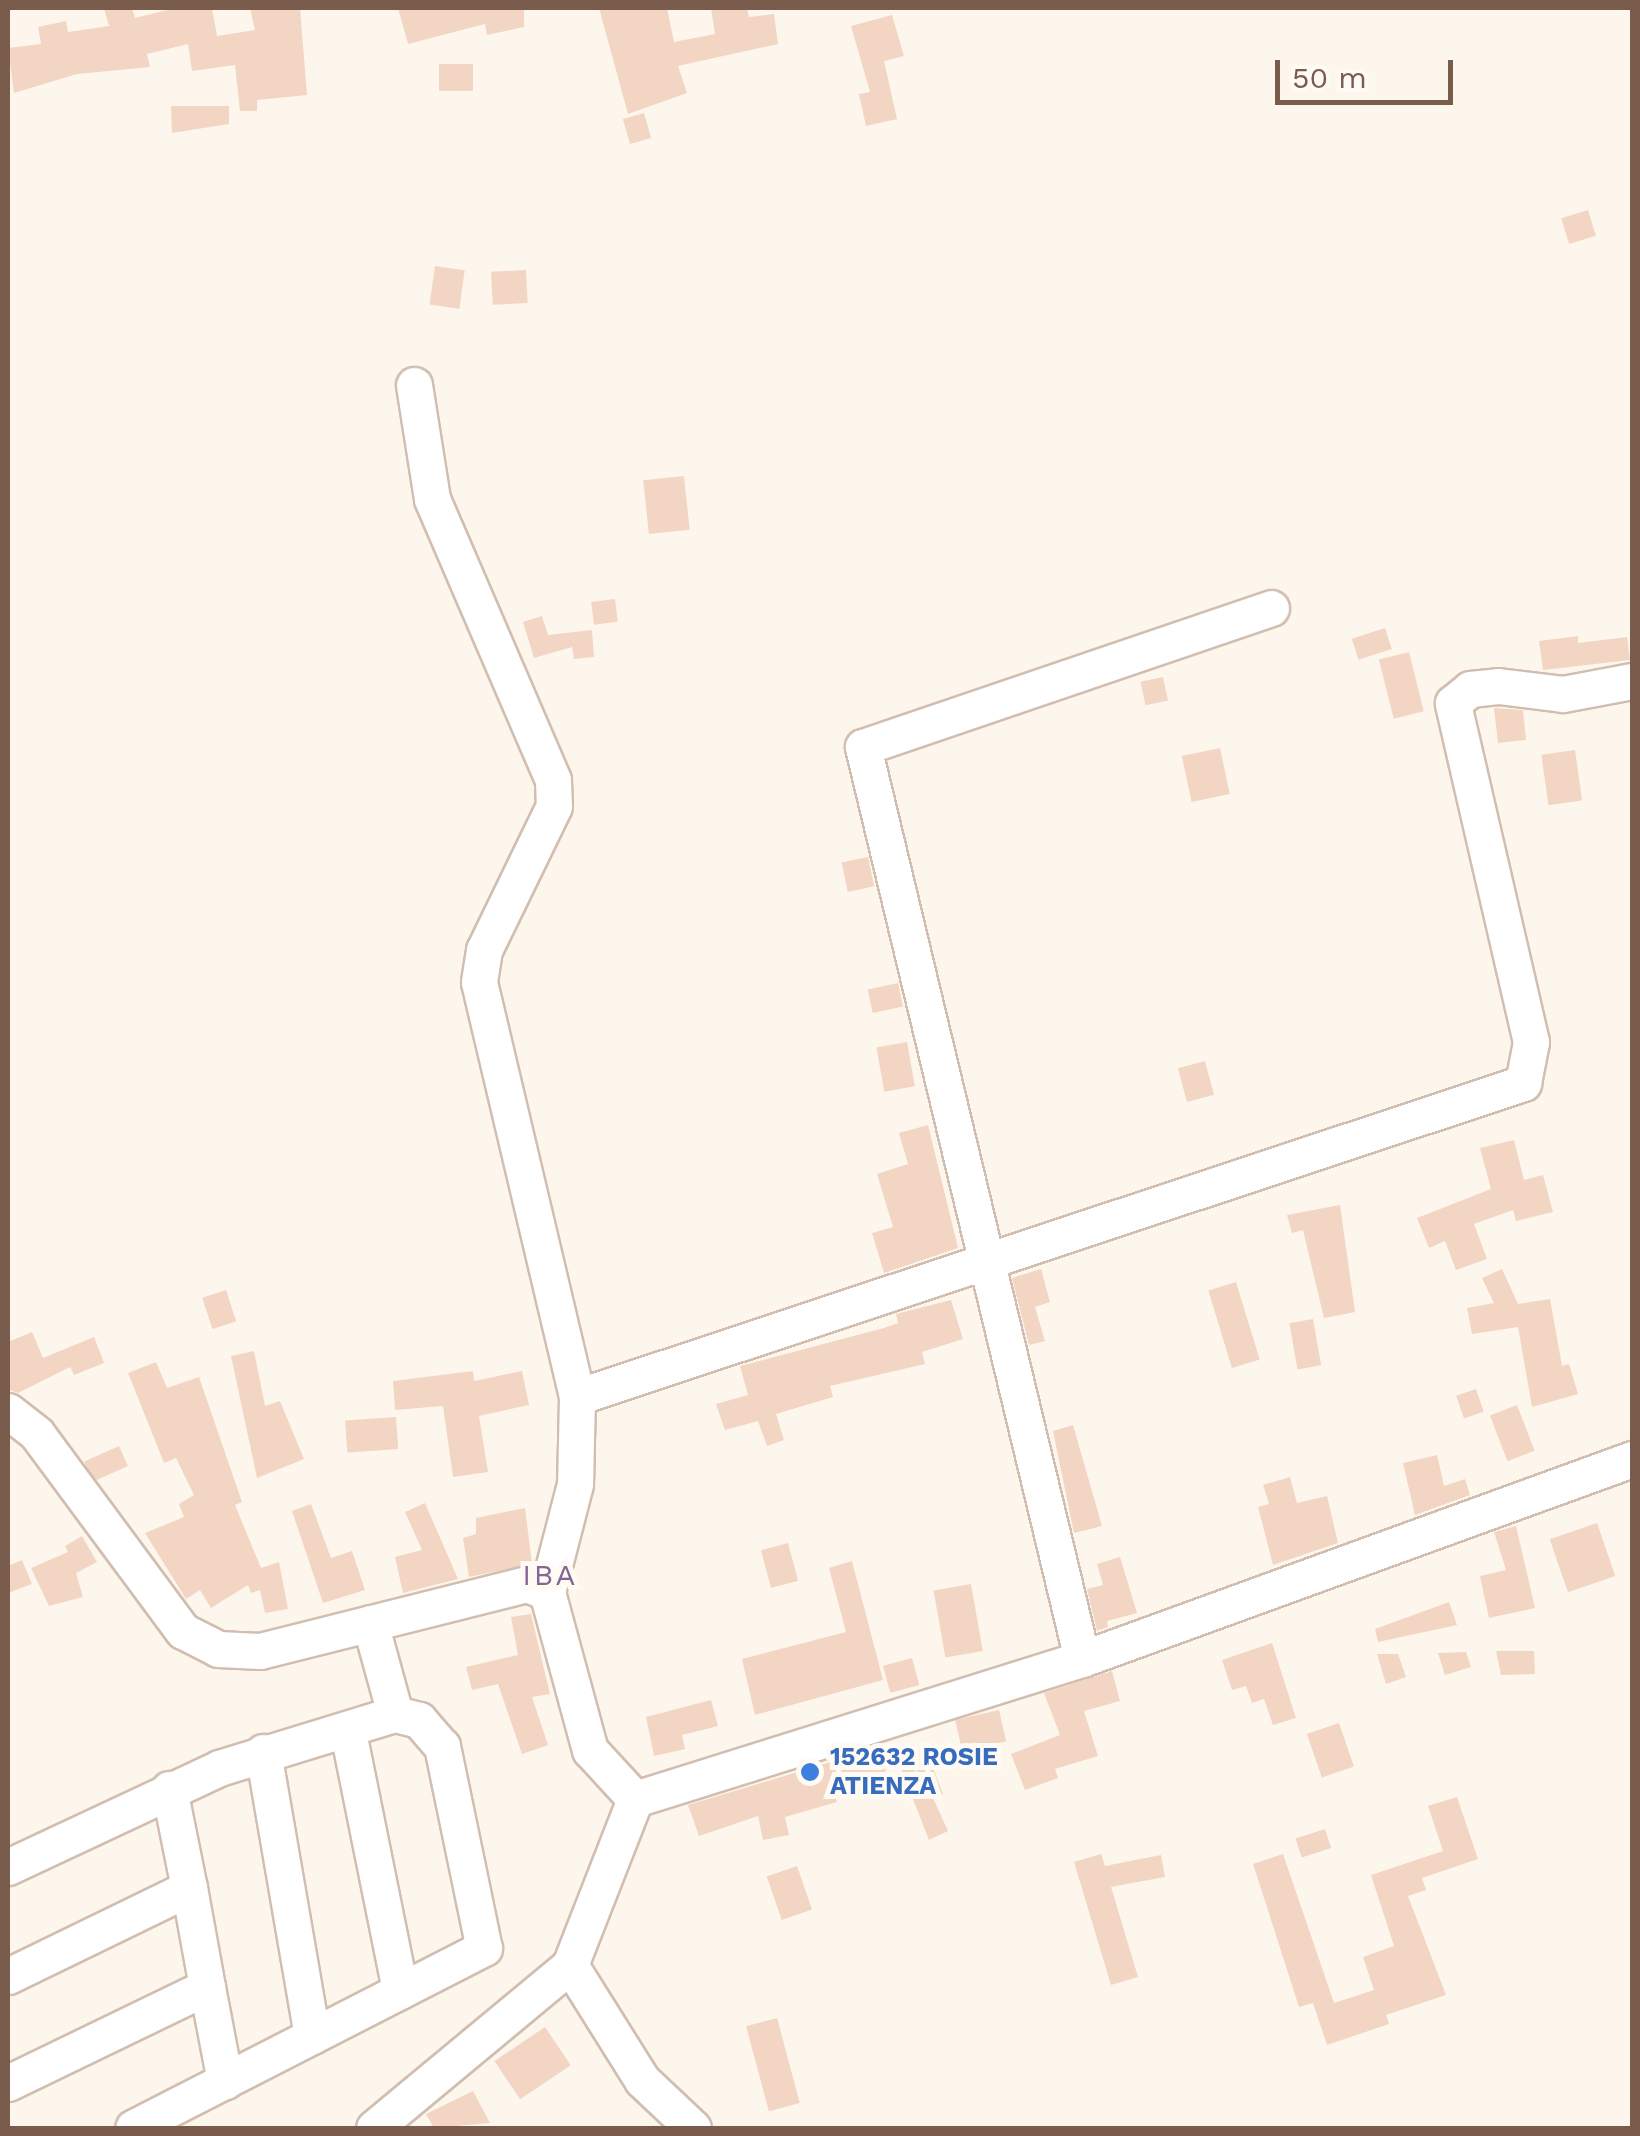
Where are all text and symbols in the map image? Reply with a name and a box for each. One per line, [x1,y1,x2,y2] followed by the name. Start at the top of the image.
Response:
[1280,40,1458,102] scale bar
[1292,60,1367,95] text: 50 m
[522,1557,578,1593] district label: IBA
[830,1743,998,1802] place label: 152632 ROSIE ATIENZA
[799,1761,821,1783] marker: 152632 ROSIE ATIENZA

